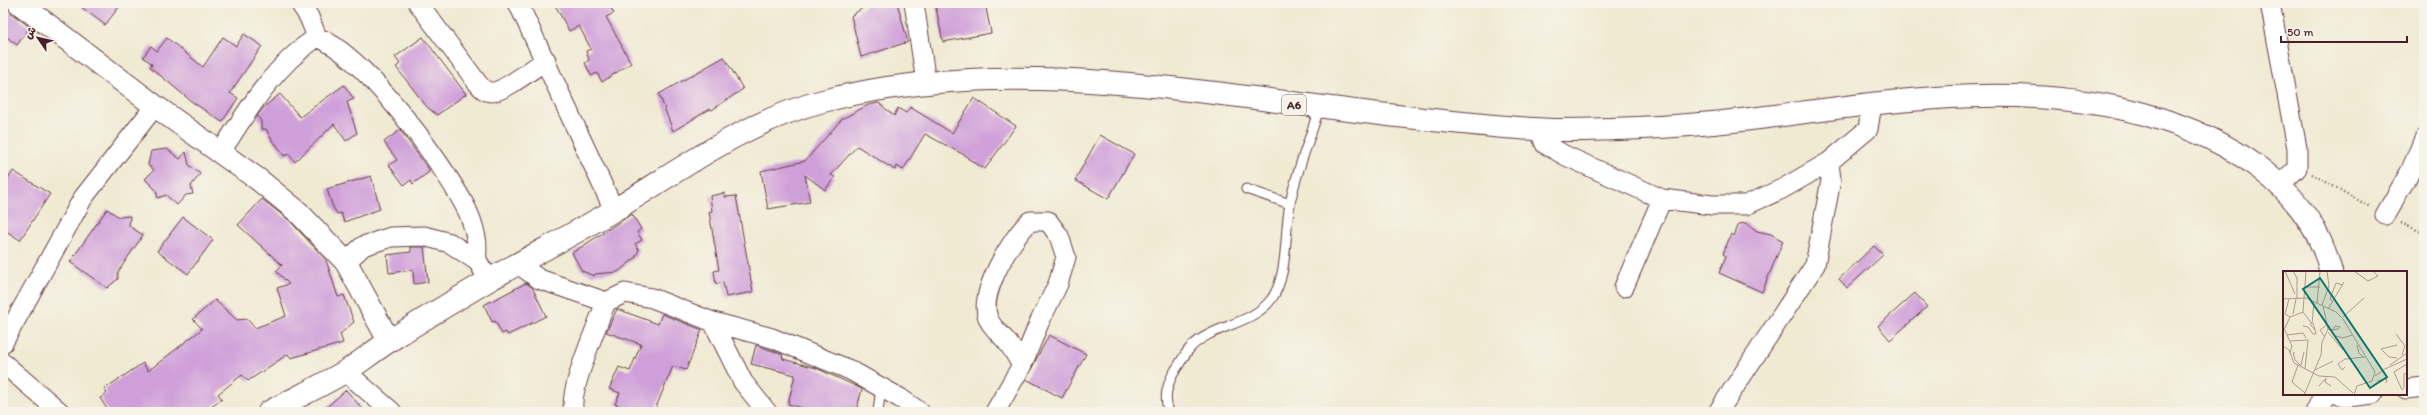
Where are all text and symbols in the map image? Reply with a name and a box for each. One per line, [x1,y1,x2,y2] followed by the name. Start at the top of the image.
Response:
[18,18,58,58] north arrow
[2281,18,2407,44] scale bar
[21,24,39,41] text: ش
[2287,25,2313,39] text: 50 m
[1282,95,1306,115] road number: A6
[2283,271,2407,395] inset map

